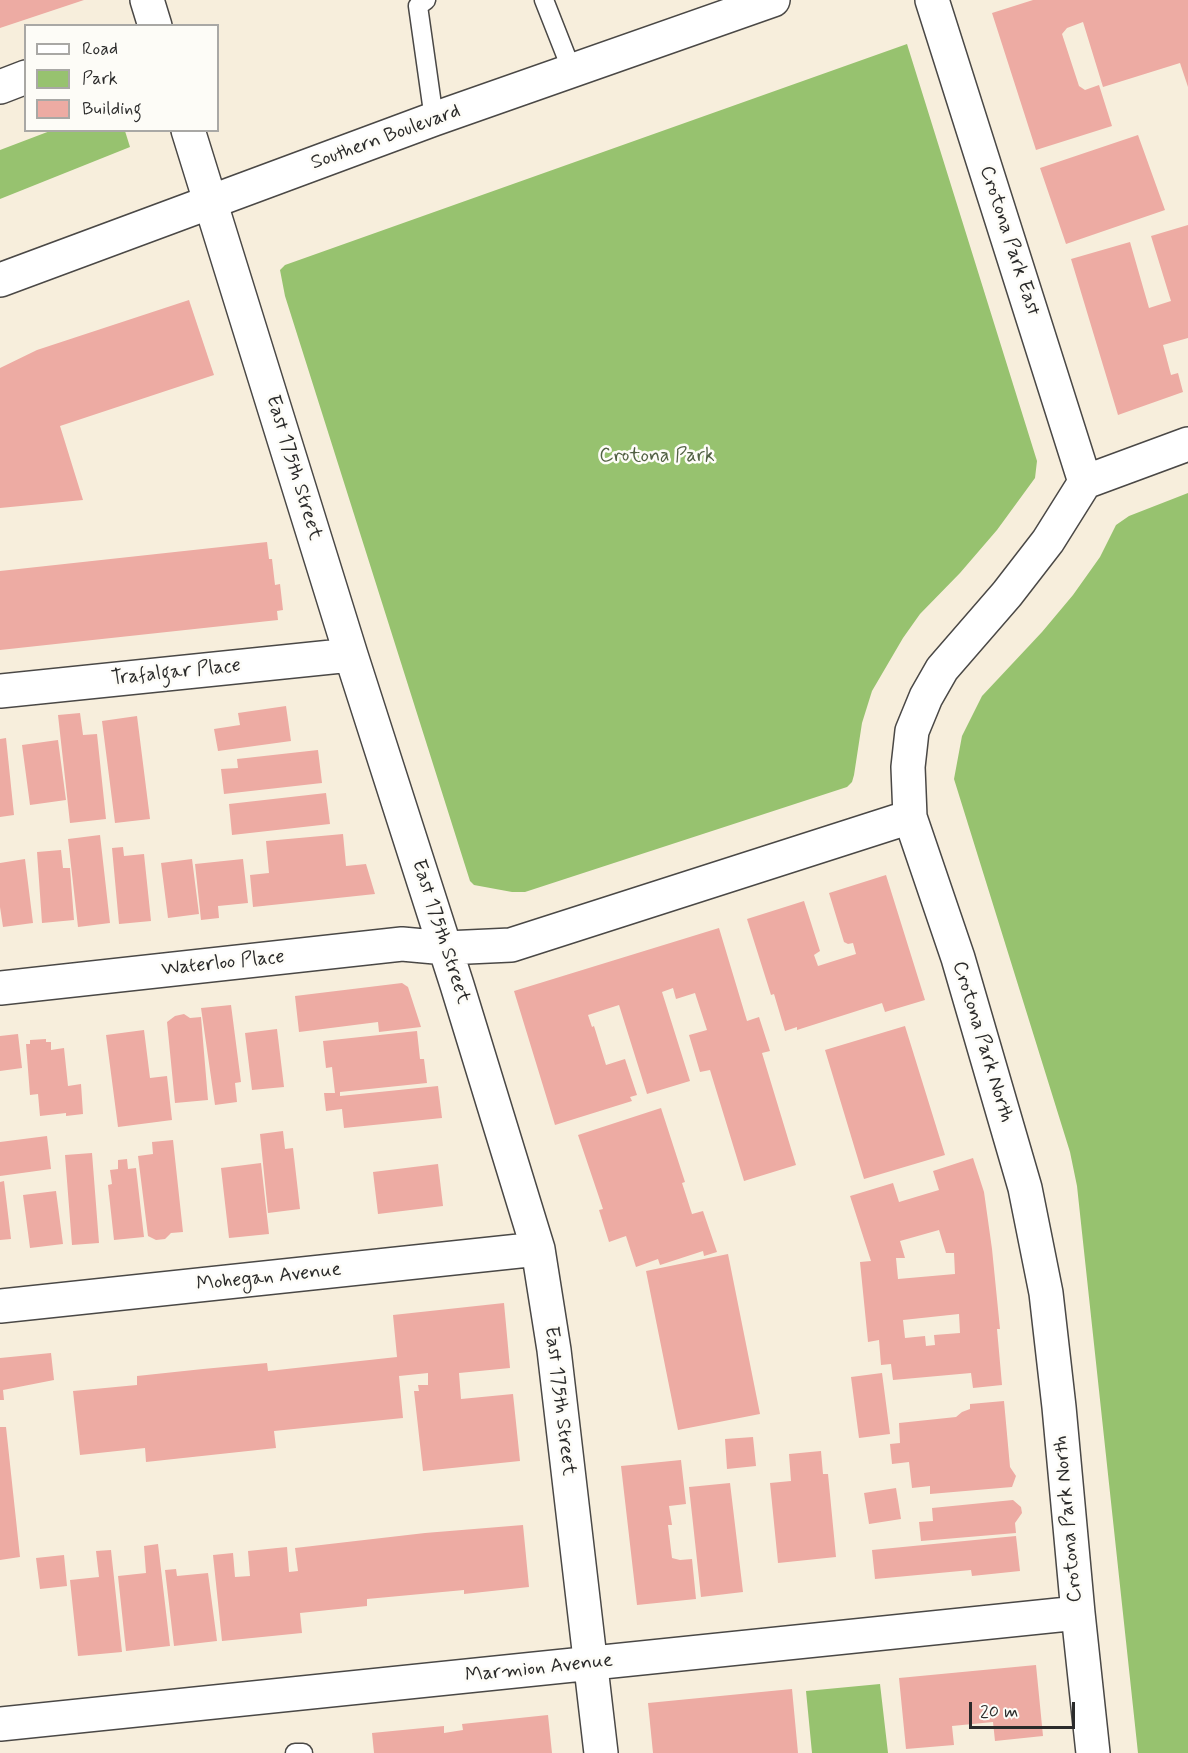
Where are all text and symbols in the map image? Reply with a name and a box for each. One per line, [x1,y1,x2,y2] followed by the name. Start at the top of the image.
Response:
[24,24,219,132] legend
[82,37,118,61] text: Road
[82,67,118,91] text: Park
[82,97,142,121] text: Building
[308,100,464,176] street label: Southern Boulevard
[973,163,1045,319] street label: Crotona Park East
[260,393,326,543] street label: East 175th Street
[599,445,715,469] park label: Crotona Park
[110,654,242,692] street label: Trafalgar Place
[405,857,475,1007] street label: East 175th Street
[160,946,286,982] street label: Waterloo Place
[946,958,1018,1126] street label: Crotona Park North
[195,1258,343,1298] street label: Mohegan Avenue
[538,1325,580,1477] street label: East 175th Street
[1050,1435,1088,1603] street label: Crotona Park North
[464,1649,614,1689] street label: Marmion Avenue
[972,1690,1078,1728] scale bar
[980,1700,1018,1724] text: 20 m

